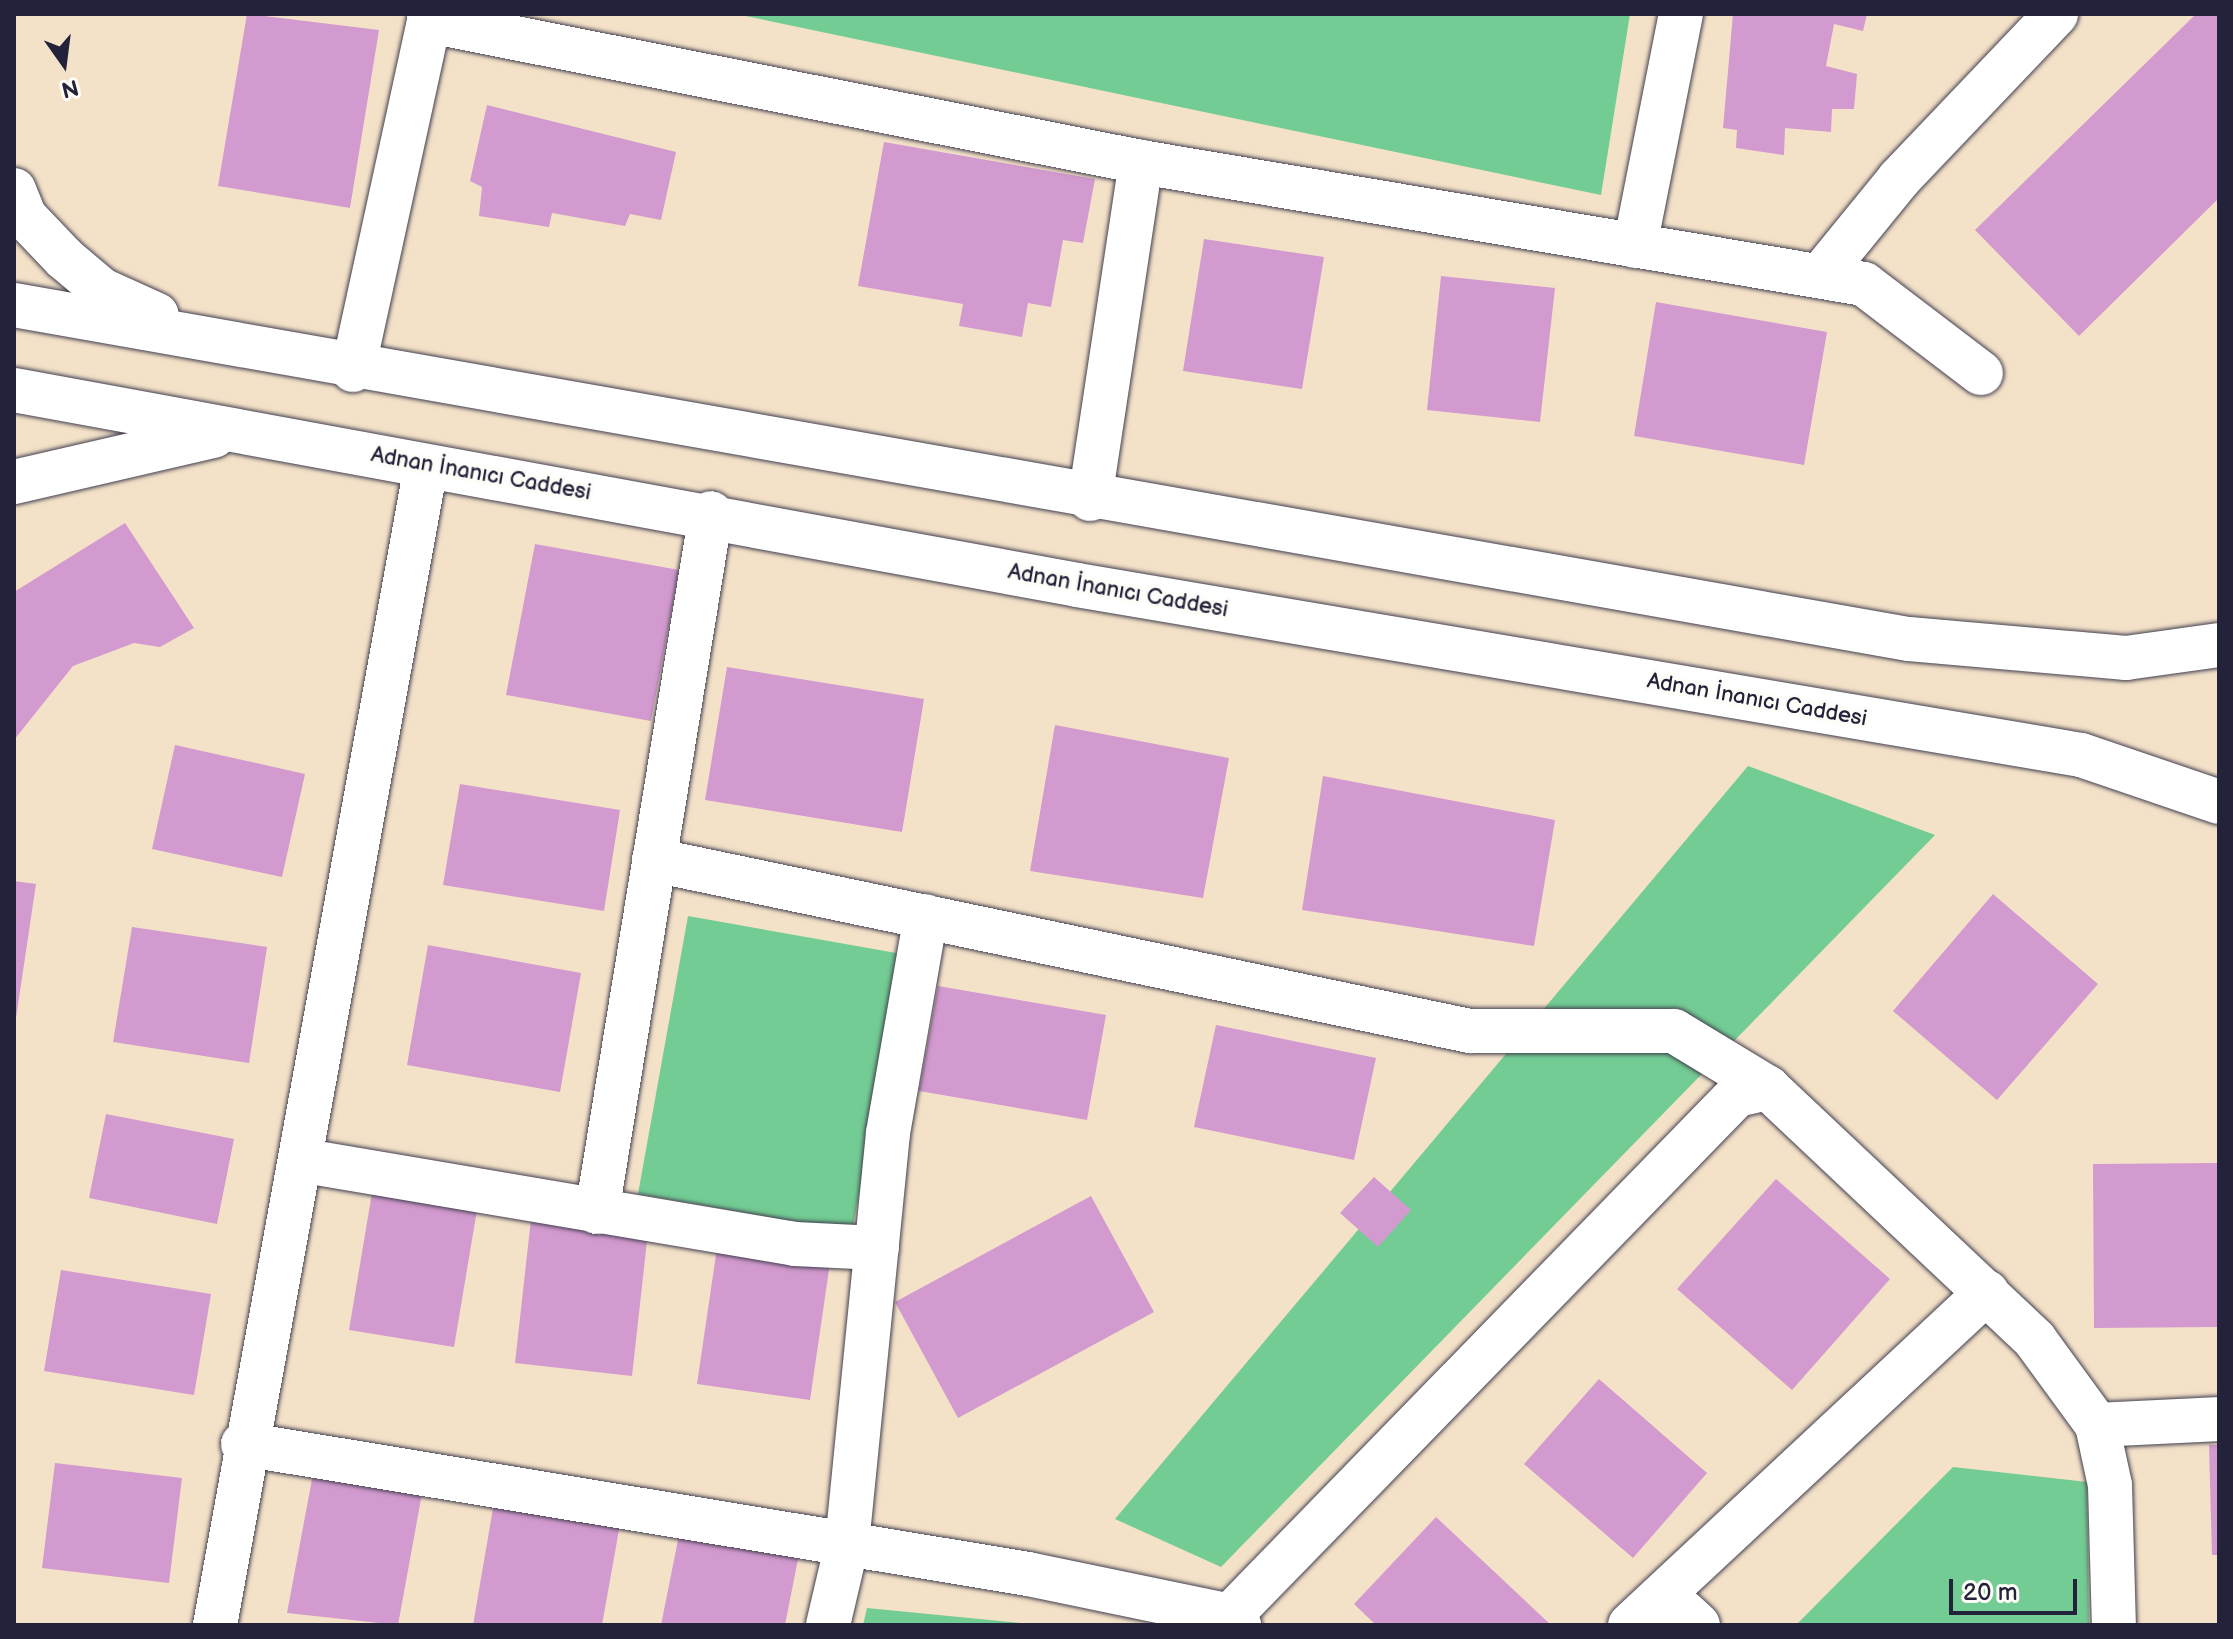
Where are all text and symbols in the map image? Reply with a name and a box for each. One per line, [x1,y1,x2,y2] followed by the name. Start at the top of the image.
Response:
[24,24,104,104] north arrow
[59,73,81,103] text: N
[369,442,593,506] street label: Adnan İnanıcı Caddesi
[1006,559,1230,623] street label: Adnan İnanıcı Caddesi
[1645,668,1869,732] street label: Adnan İnanıcı Caddesi
[1953,1563,2081,1613] scale bar
[1963,1578,2018,1607] text: 20 m

